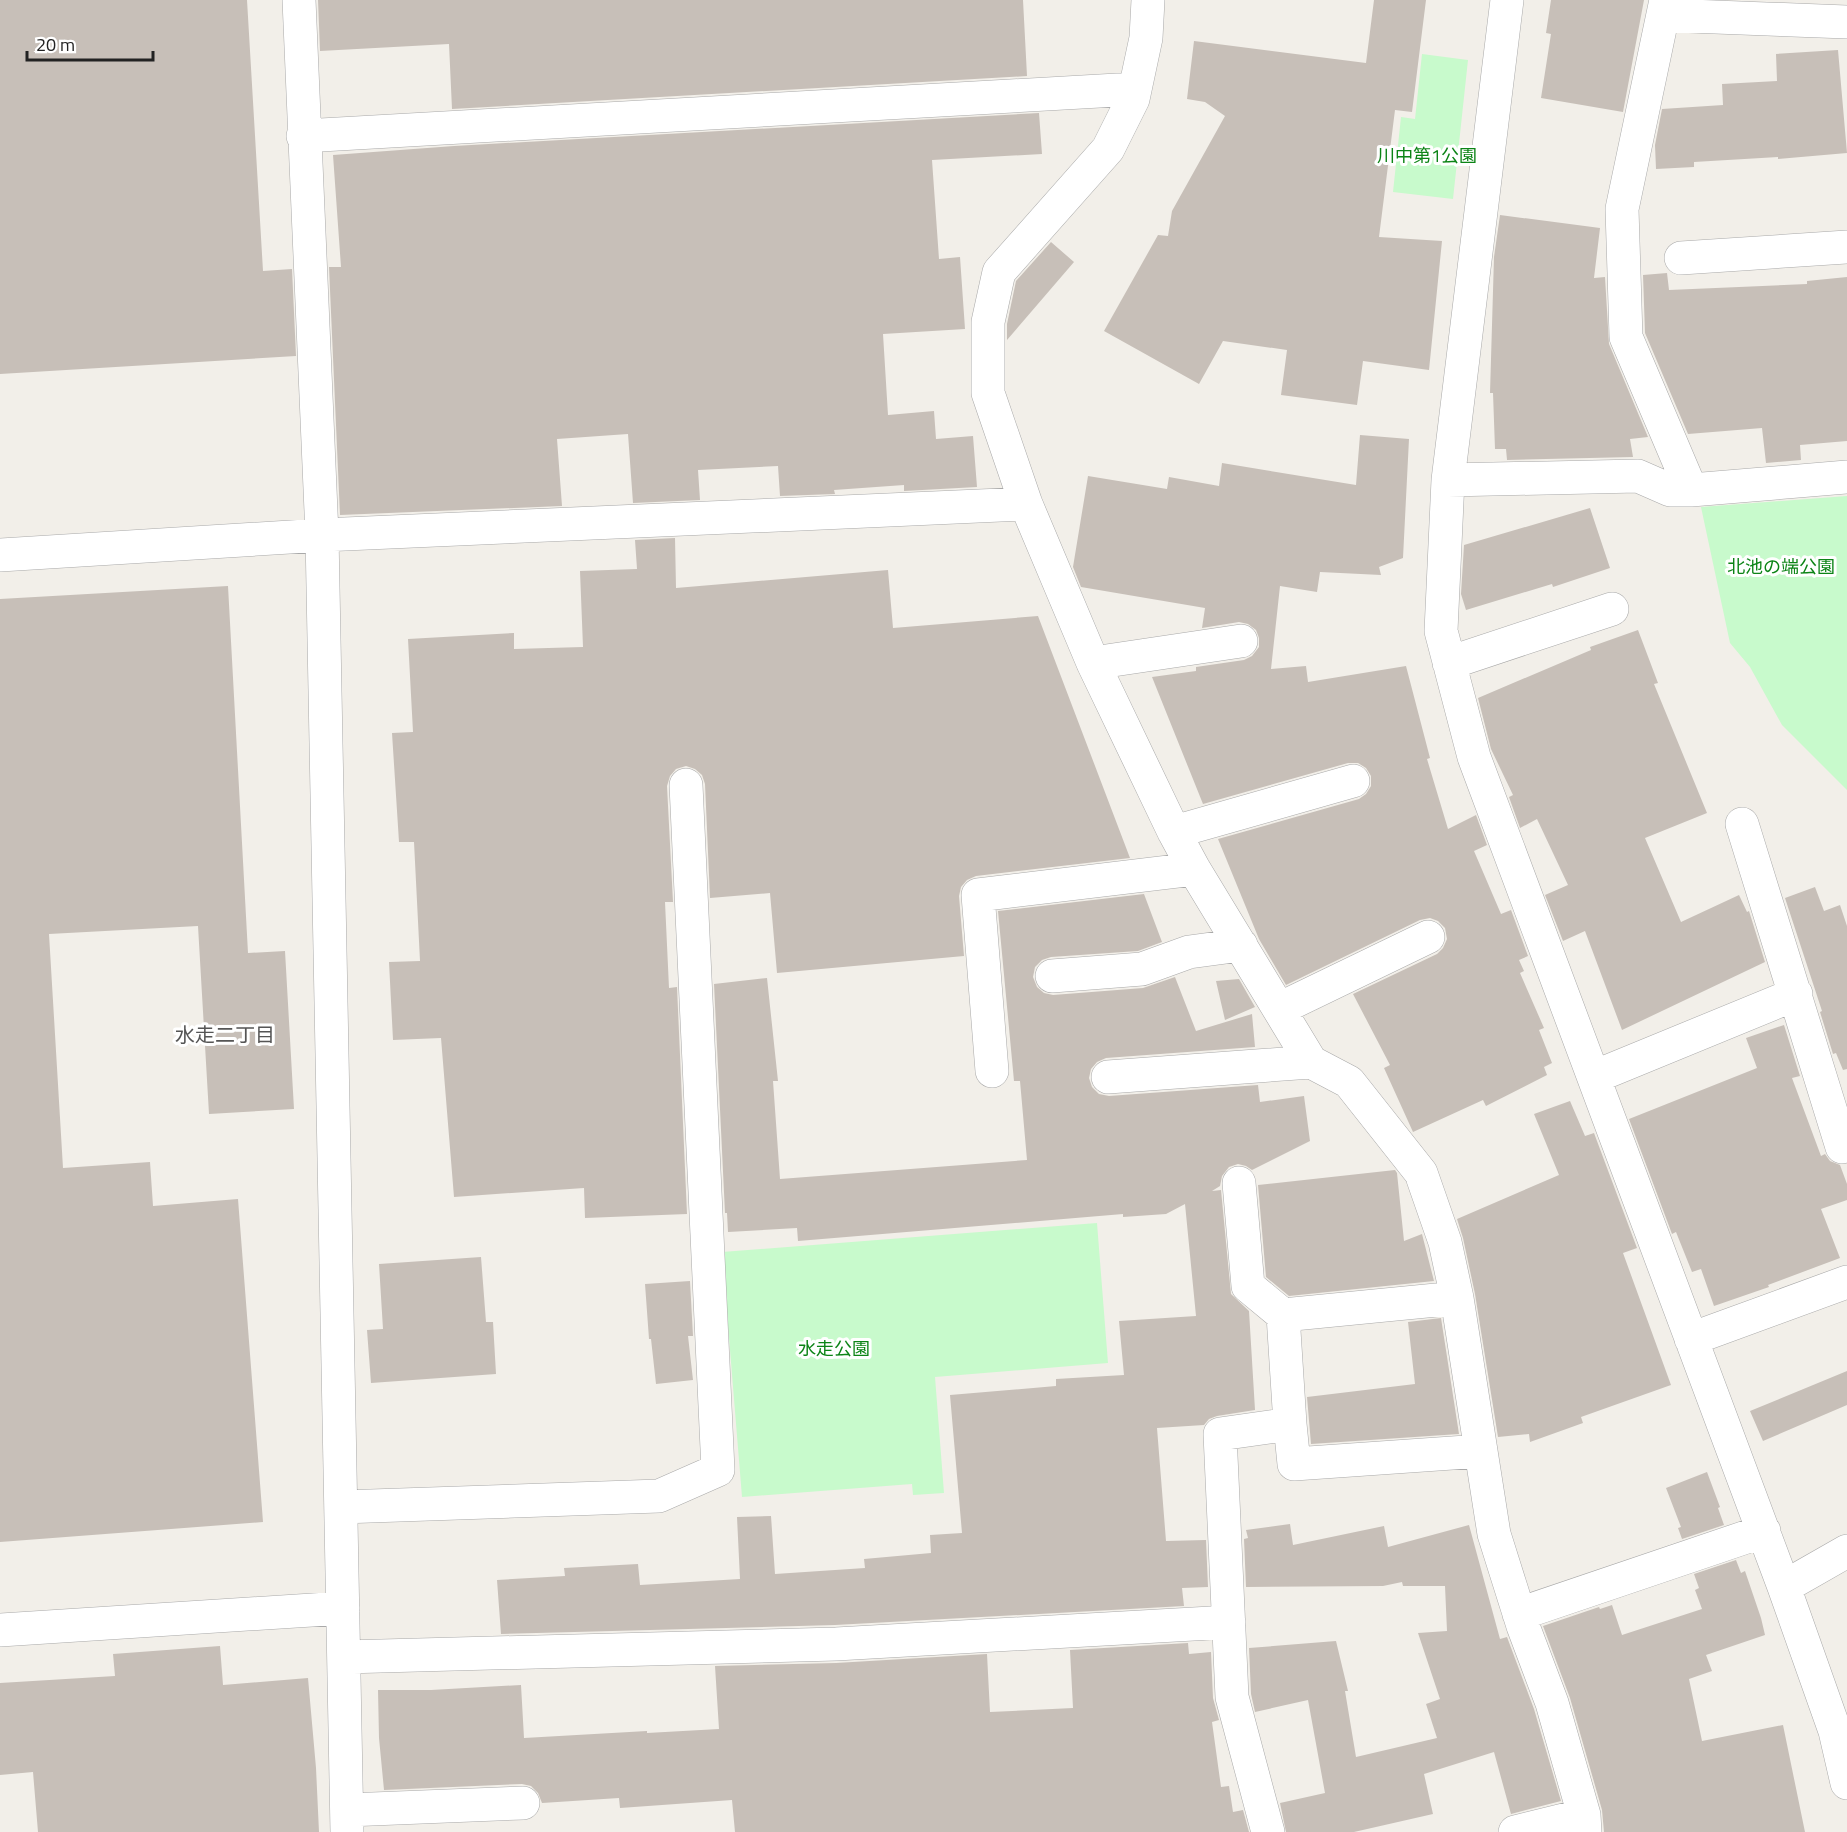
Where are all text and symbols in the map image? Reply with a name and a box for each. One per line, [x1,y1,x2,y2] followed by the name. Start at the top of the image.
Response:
[27,24,153,62] scale bar
[36,31,75,58] text: 20 m
[1377,142,1477,169] park label: 川中第1公園
[1727,553,1835,580] park label: 北池の端公園
[175,1019,275,1050] district label: 水走二丁目
[798,1335,870,1362] park label: 水走公園

